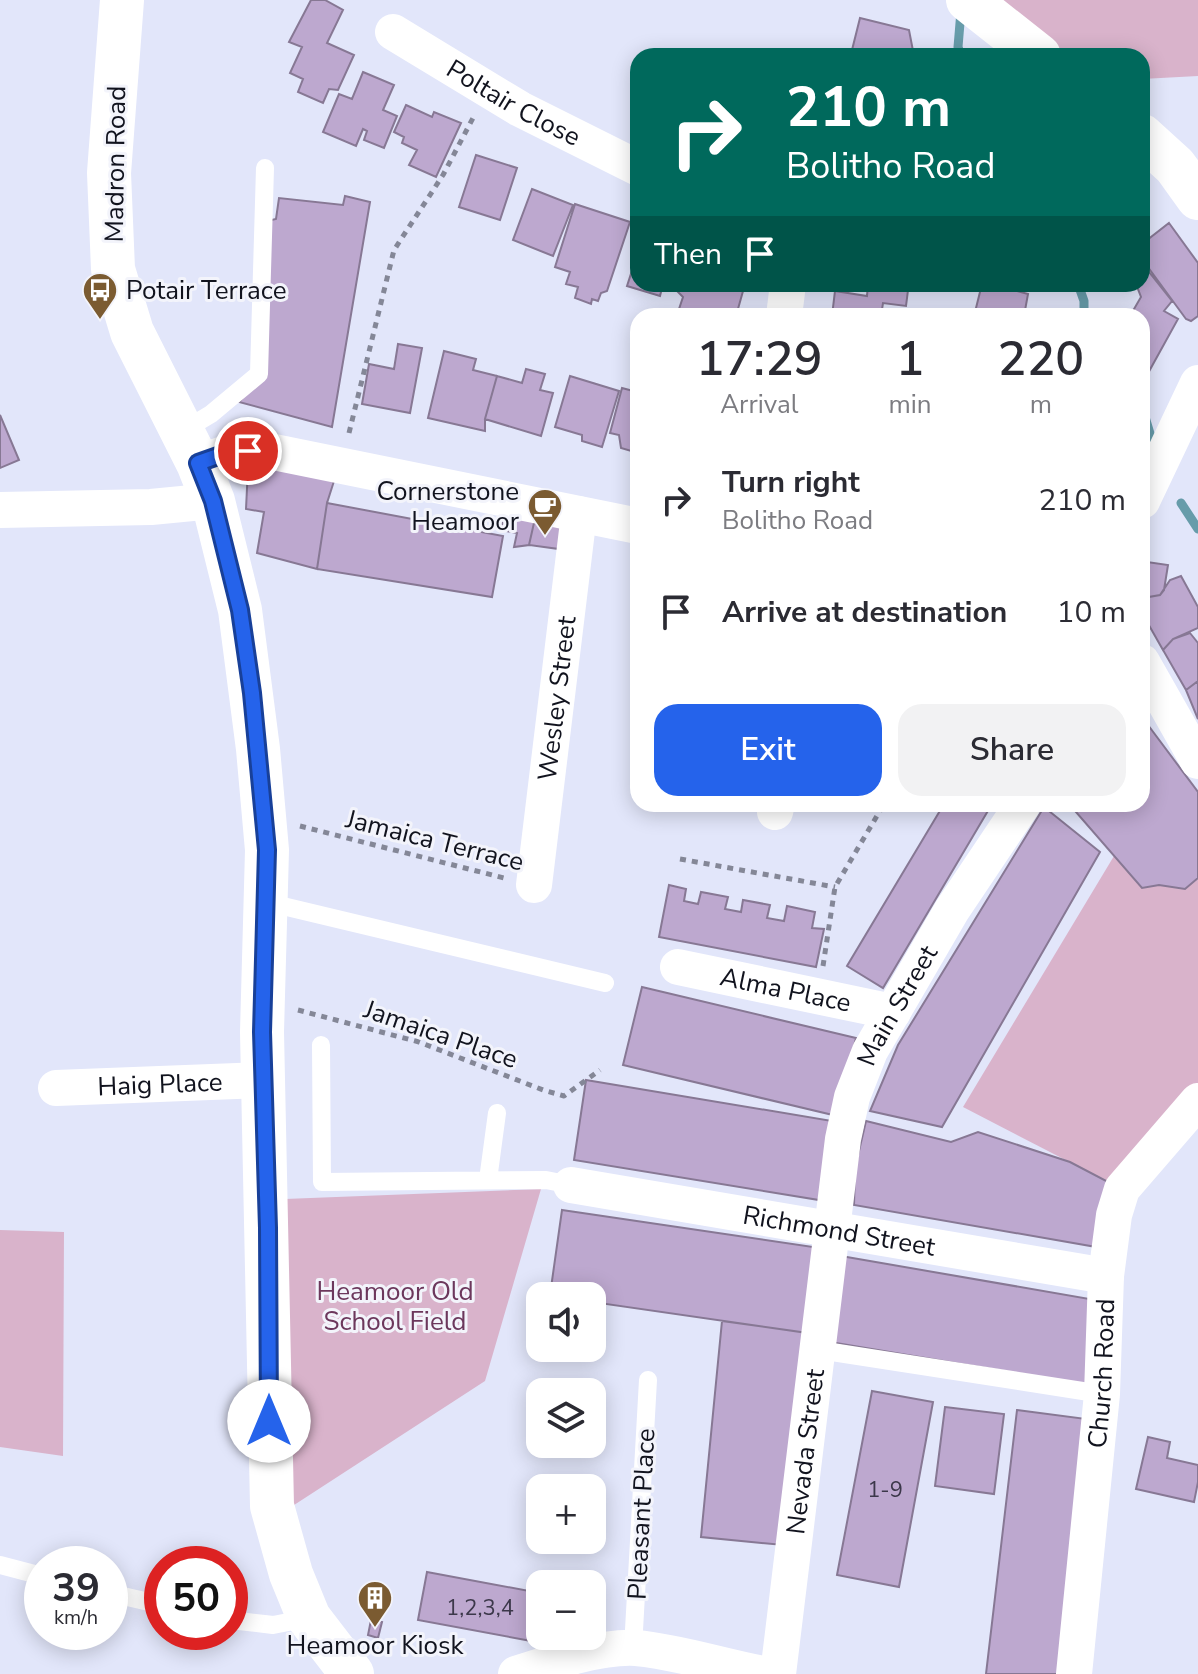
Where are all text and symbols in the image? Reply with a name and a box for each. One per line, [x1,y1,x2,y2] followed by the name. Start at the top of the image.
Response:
[440,52,586,155] street label: Poltair Close
[786,69,951,146] text: 210 m
[654,80,758,184] icon: right
[97,85,134,243] street label: Madron Road
[786,142,995,191] text: Bolitho Road
[738,232,782,276] icon: arrive
[654,234,722,275] text: Then
[81,271,119,321] bus stop icon: Potair Terrace
[126,273,286,308] place label: Potair Terrace
[696,326,823,392] text: 17:29
[896,326,924,392] text: 1
[998,326,1084,392] text: 220
[720,387,798,422] text: Arrival
[889,387,932,422] text: min
[1030,387,1052,422] text: m
[214,417,282,485] pin
[226,429,270,473] icon: arrive
[722,462,860,503] text: Turn right
[376,474,520,539] place label: Cornerstone Heamoor
[654,478,698,522] icon: right
[1039,480,1126,521] text: 210 m
[526,487,564,537] cafe icon: Cornerstone Heamoor
[722,503,873,538] text: Bolitho Road
[654,590,698,634] icon: arrive
[722,592,1007,633] text: Arrive at destination
[1057,592,1126,633] text: 10 m
[530,613,585,783] street label: Wesley Street
[654,704,882,796] button: Exit
[898,704,1126,796] button: Share
[341,801,527,879] street label: Jamaica Terrace
[849,938,946,1071] street label: Main Street
[717,959,854,1021] street label: Alma Place
[358,992,522,1077] street label: Jamaica Place
[97,1065,223,1104] street label: Haig Place
[740,1198,939,1265] street label: Richmond Street
[316,1274,474,1339] park label: Heamoor Old School Field
[526,1282,606,1650] map controls
[526,1282,606,1362] button: sound
[1080,1298,1123,1450] street label: Church Road
[778,1366,833,1536] street label: Nevada Street
[526,1378,606,1458] button: layers
[227,1379,311,1463] position arrow
[620,1427,663,1601] street label: Pleasant Place
[526,1474,606,1554] button: +
[867,1475,903,1505] house number: 1-9
[144,1546,248,1650] speed limit sign: 50
[52,1561,100,1615] text: 39
[526,1570,606,1650] button: −
[356,1579,394,1629] building icon: Heamoor Kiosk
[446,1593,514,1623] house number: 1,2,3,4
[54,1604,98,1631] text: km/h
[287,1628,464,1663] place label: Heamoor Kiosk

